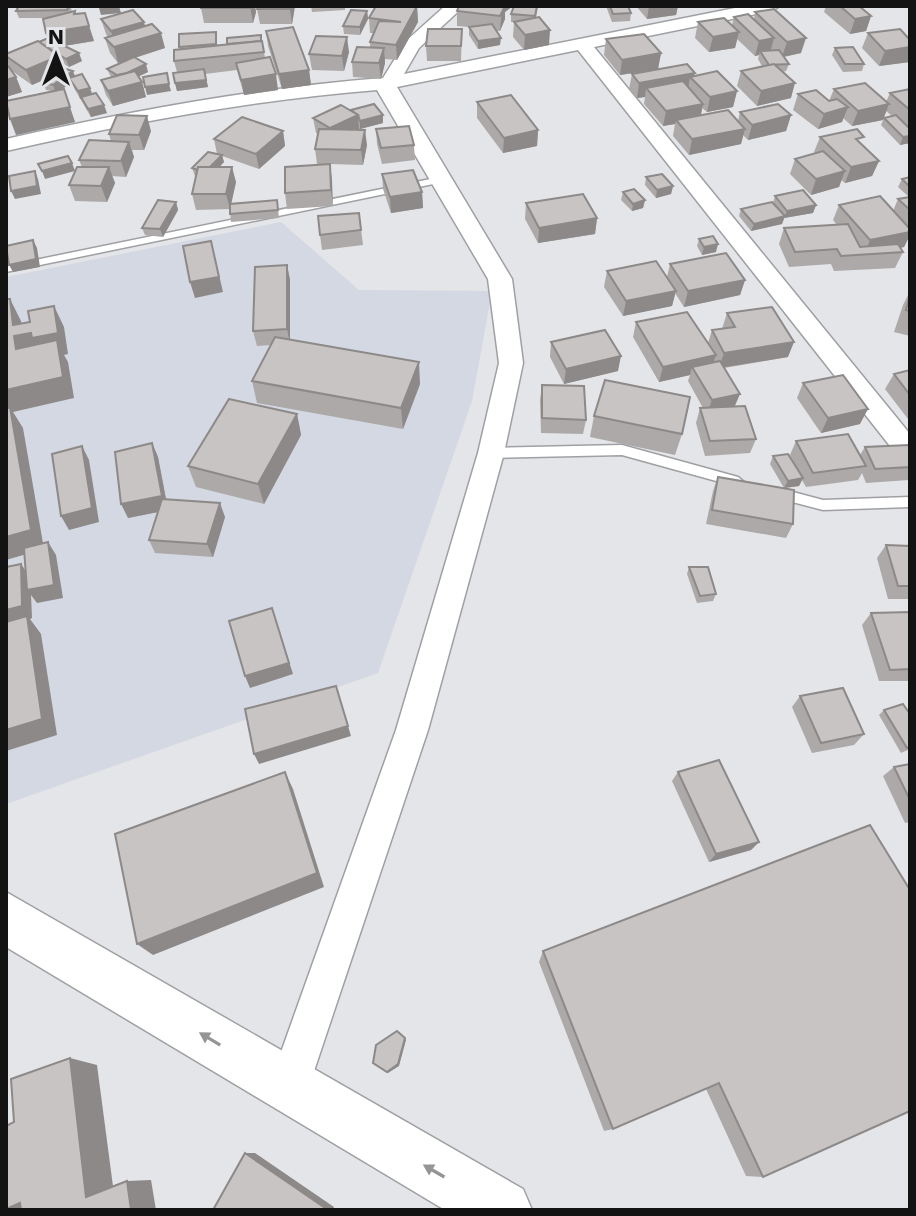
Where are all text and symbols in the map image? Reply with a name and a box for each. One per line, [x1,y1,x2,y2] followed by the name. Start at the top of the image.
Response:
[16,16,96,96] north arrow
[48,24,64,49] text: N
[199,1032,221,1046] one-way arrow
[423,1164,445,1178] one-way arrow

